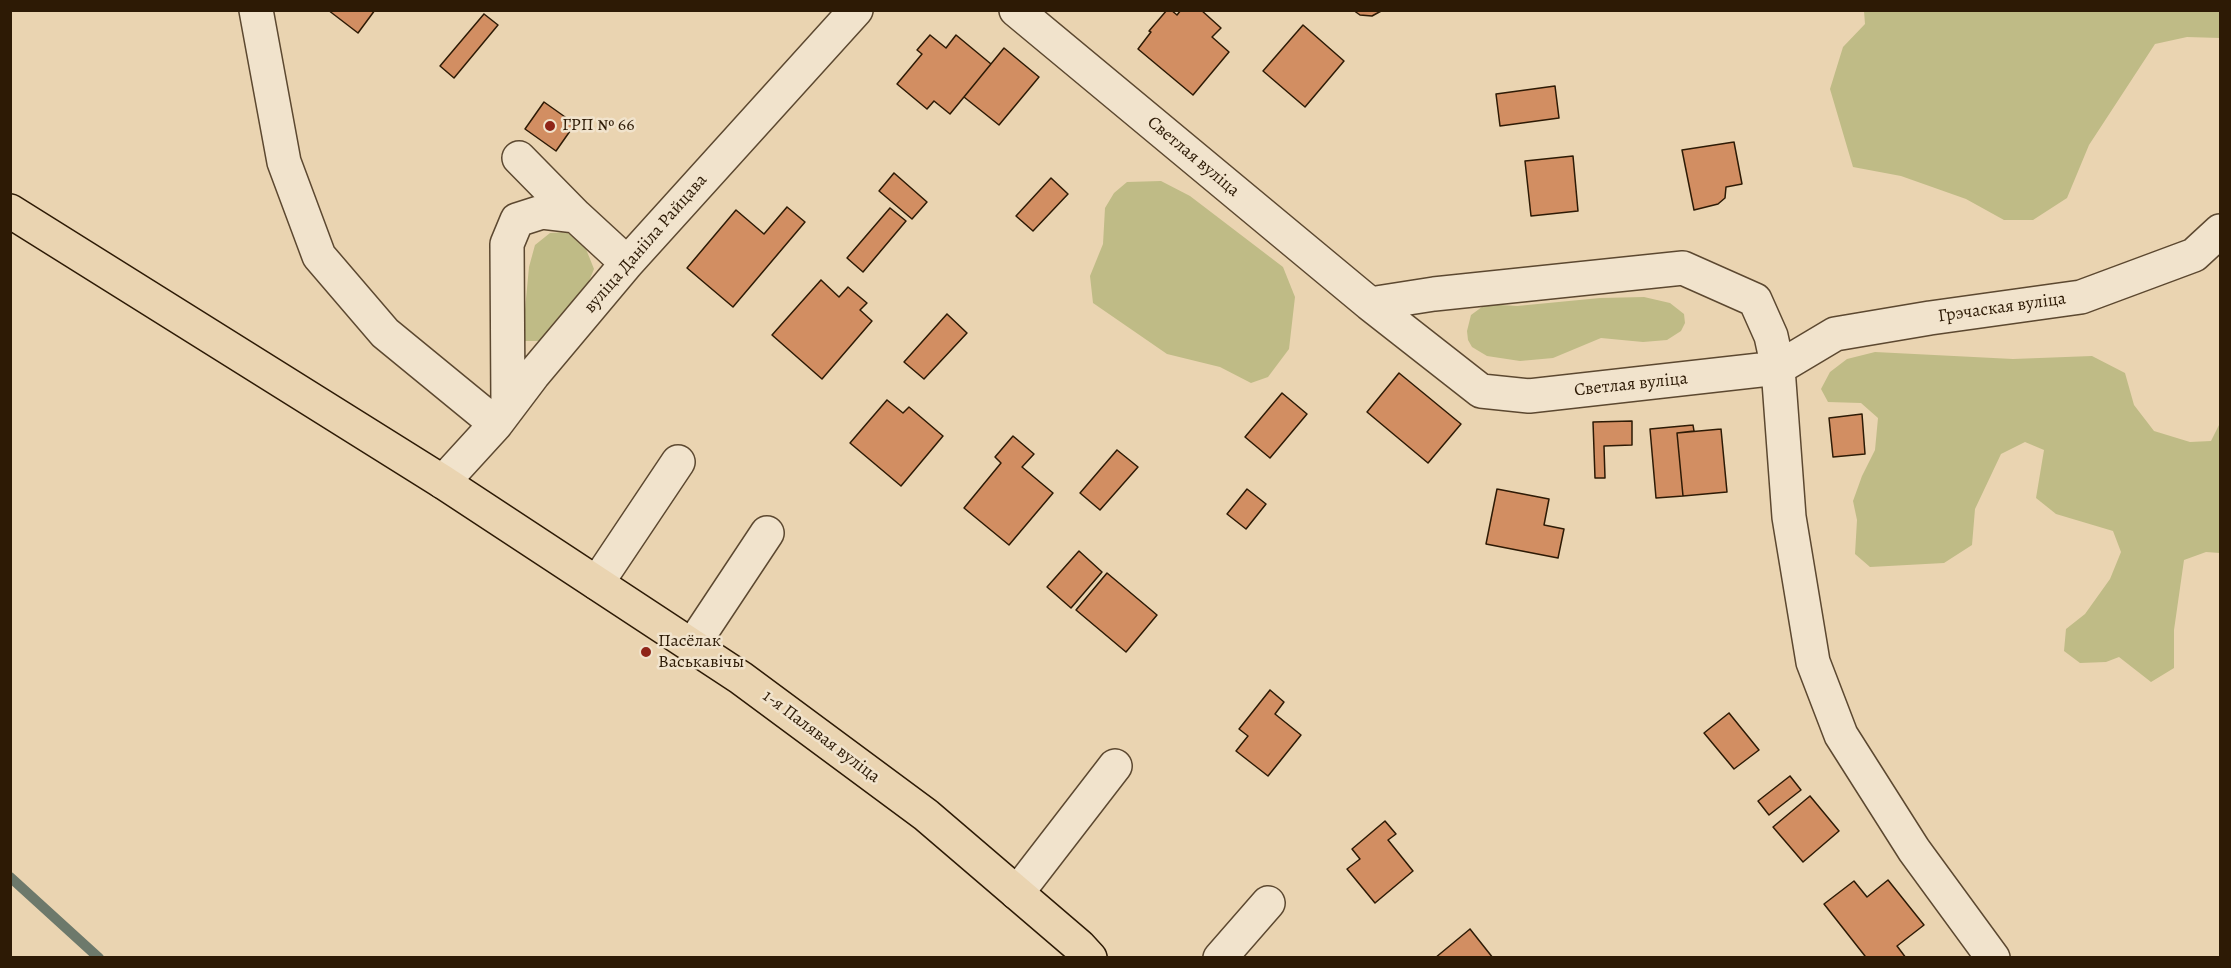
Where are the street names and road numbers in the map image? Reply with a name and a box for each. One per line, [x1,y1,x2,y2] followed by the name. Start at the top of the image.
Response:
[1142,112,1244,202] street label: Светлая вуліца
[580,170,712,318] street label: вуліца Данііла Райцава
[1937,288,2067,328] street label: Грэчаская вуліца
[1573,368,1689,402] street label: Светлая вуліца
[758,686,884,788] street label: 1-я Палявая вуліца

